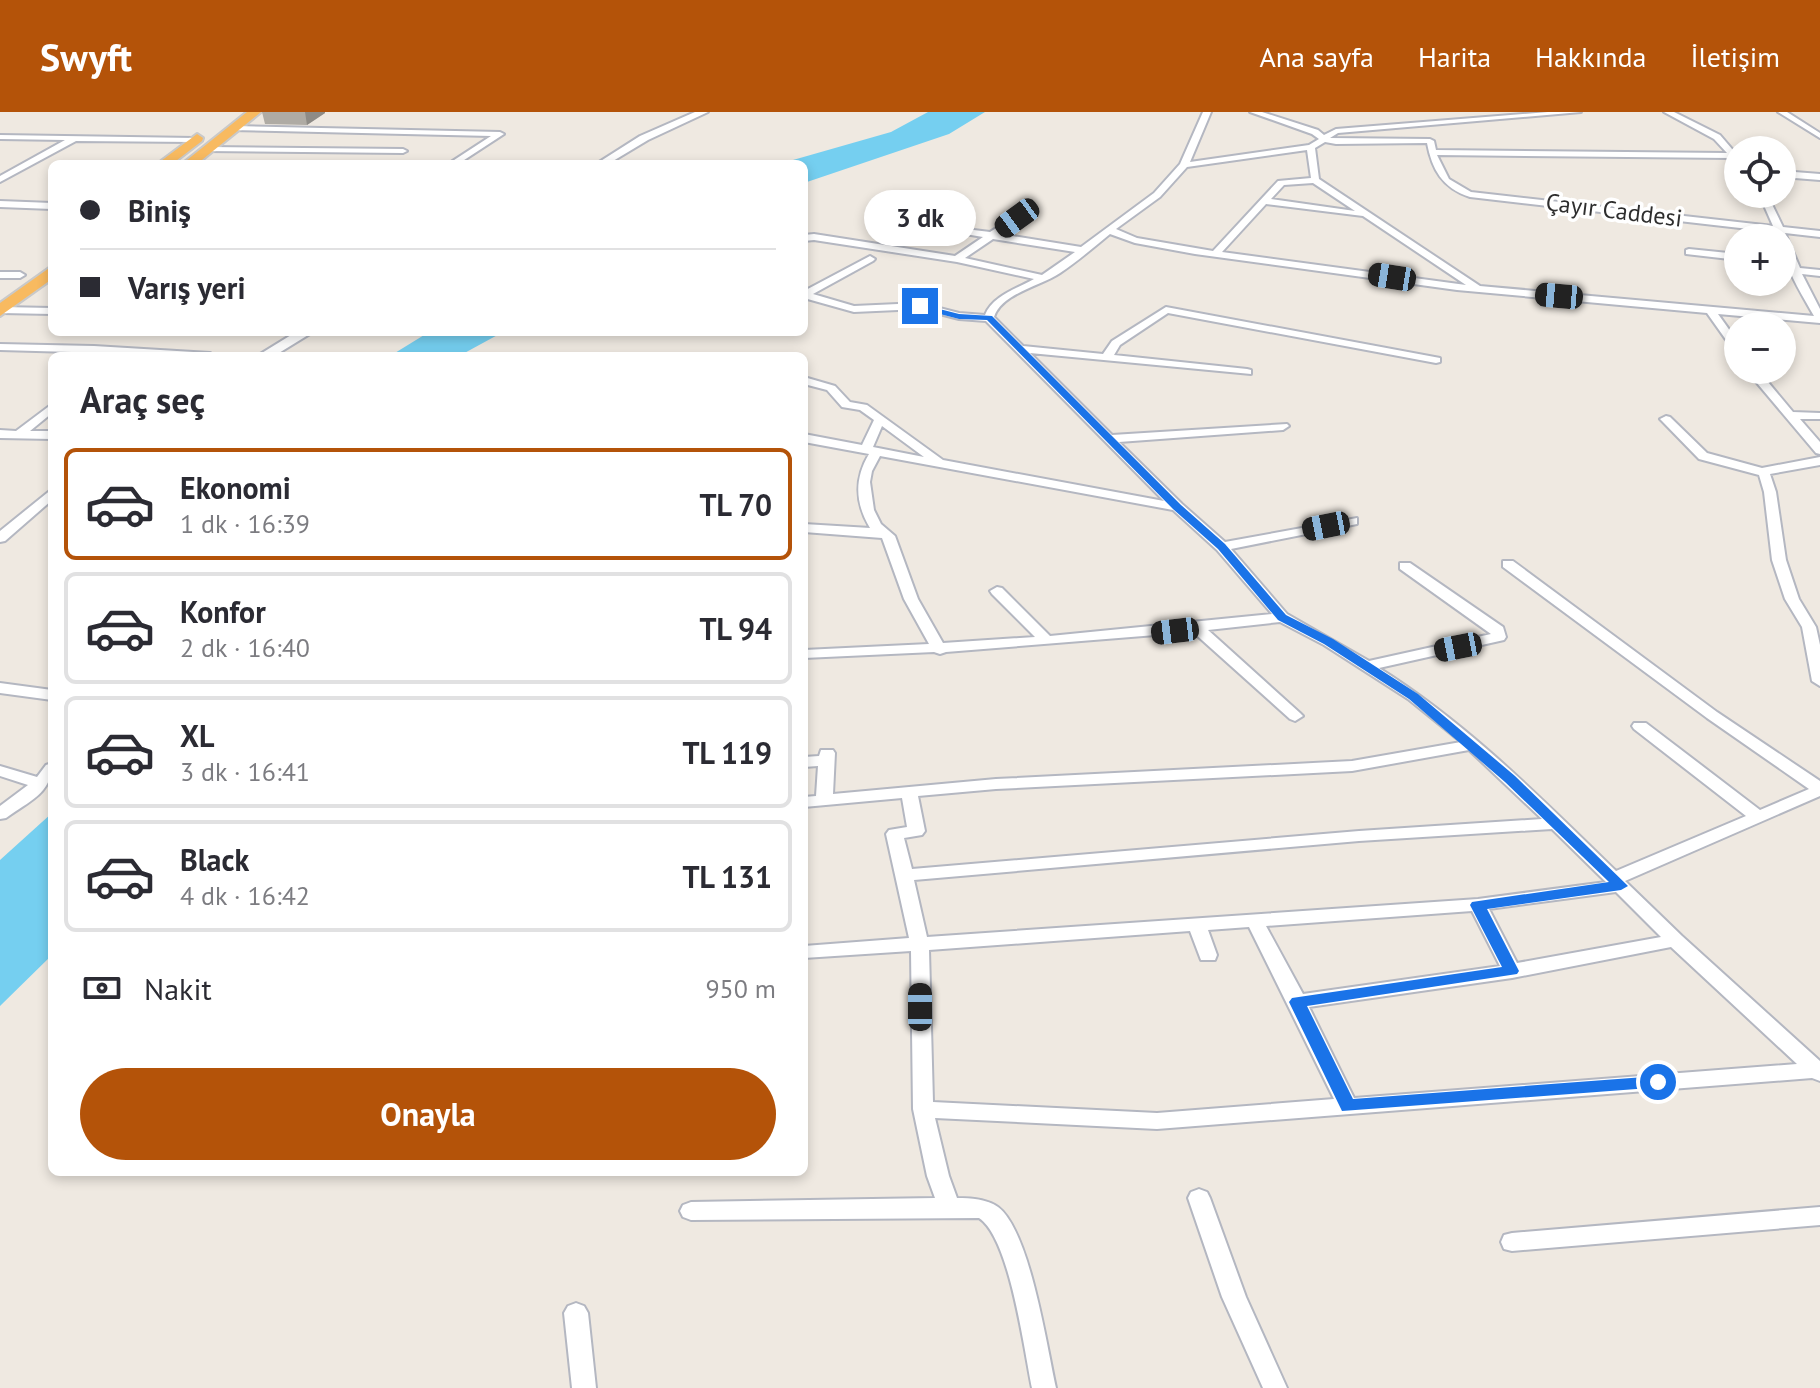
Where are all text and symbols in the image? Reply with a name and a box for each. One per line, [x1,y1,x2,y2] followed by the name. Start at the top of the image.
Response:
[40,32,132,81] text: Swyft
[1259,38,1374,75] text: Ana sayfa
[1418,38,1491,75] text: Harita
[1535,38,1646,75] text: Hakkında
[1690,38,1780,75] text: İletişim
[1724,136,1796,384] map controls
[1724,136,1796,208] button: locate
[1544,186,1684,234] street label: Çayır Caddesi
[864,190,976,246] callout: 3 dk
[128,191,191,230] text: Biniş
[991,194,1043,242] car
[896,201,944,234] text: 3 dk
[1724,224,1796,296] button: +
[1366,261,1418,293] car
[128,268,245,307] text: Varış yeri
[1534,282,1584,310] car
[902,288,938,324] route end
[1724,312,1796,384] button: −
[80,376,205,423] text: Araç seç
[84,468,156,540] icon: car
[180,468,291,507] text: Ekonomi
[699,485,772,524] text: TL 70
[180,507,310,540] text: 1 dk · 16:39
[1300,510,1352,542] car
[84,592,156,664] icon: car
[180,592,266,631] text: Konfor
[699,609,772,648] text: TL 94
[1150,616,1200,646] car
[180,631,310,664] text: 2 dk · 16:40
[1432,631,1484,663] car
[84,716,156,788] icon: car
[180,716,214,755] text: XL
[682,733,772,772] text: TL 119
[180,755,310,788] text: 3 dk · 16:41
[84,840,156,912] icon: car
[180,840,249,879] text: Black
[682,857,772,896] text: TL 131
[180,879,310,912] text: 4 dk · 16:42
[80,966,124,1010] icon: cash
[144,969,212,1008] text: Nakit
[705,972,776,1005] text: 950 m
[908,983,932,1031] car
[1640,1064,1676,1100] route start
[80,1068,776,1160] button: Onayla

